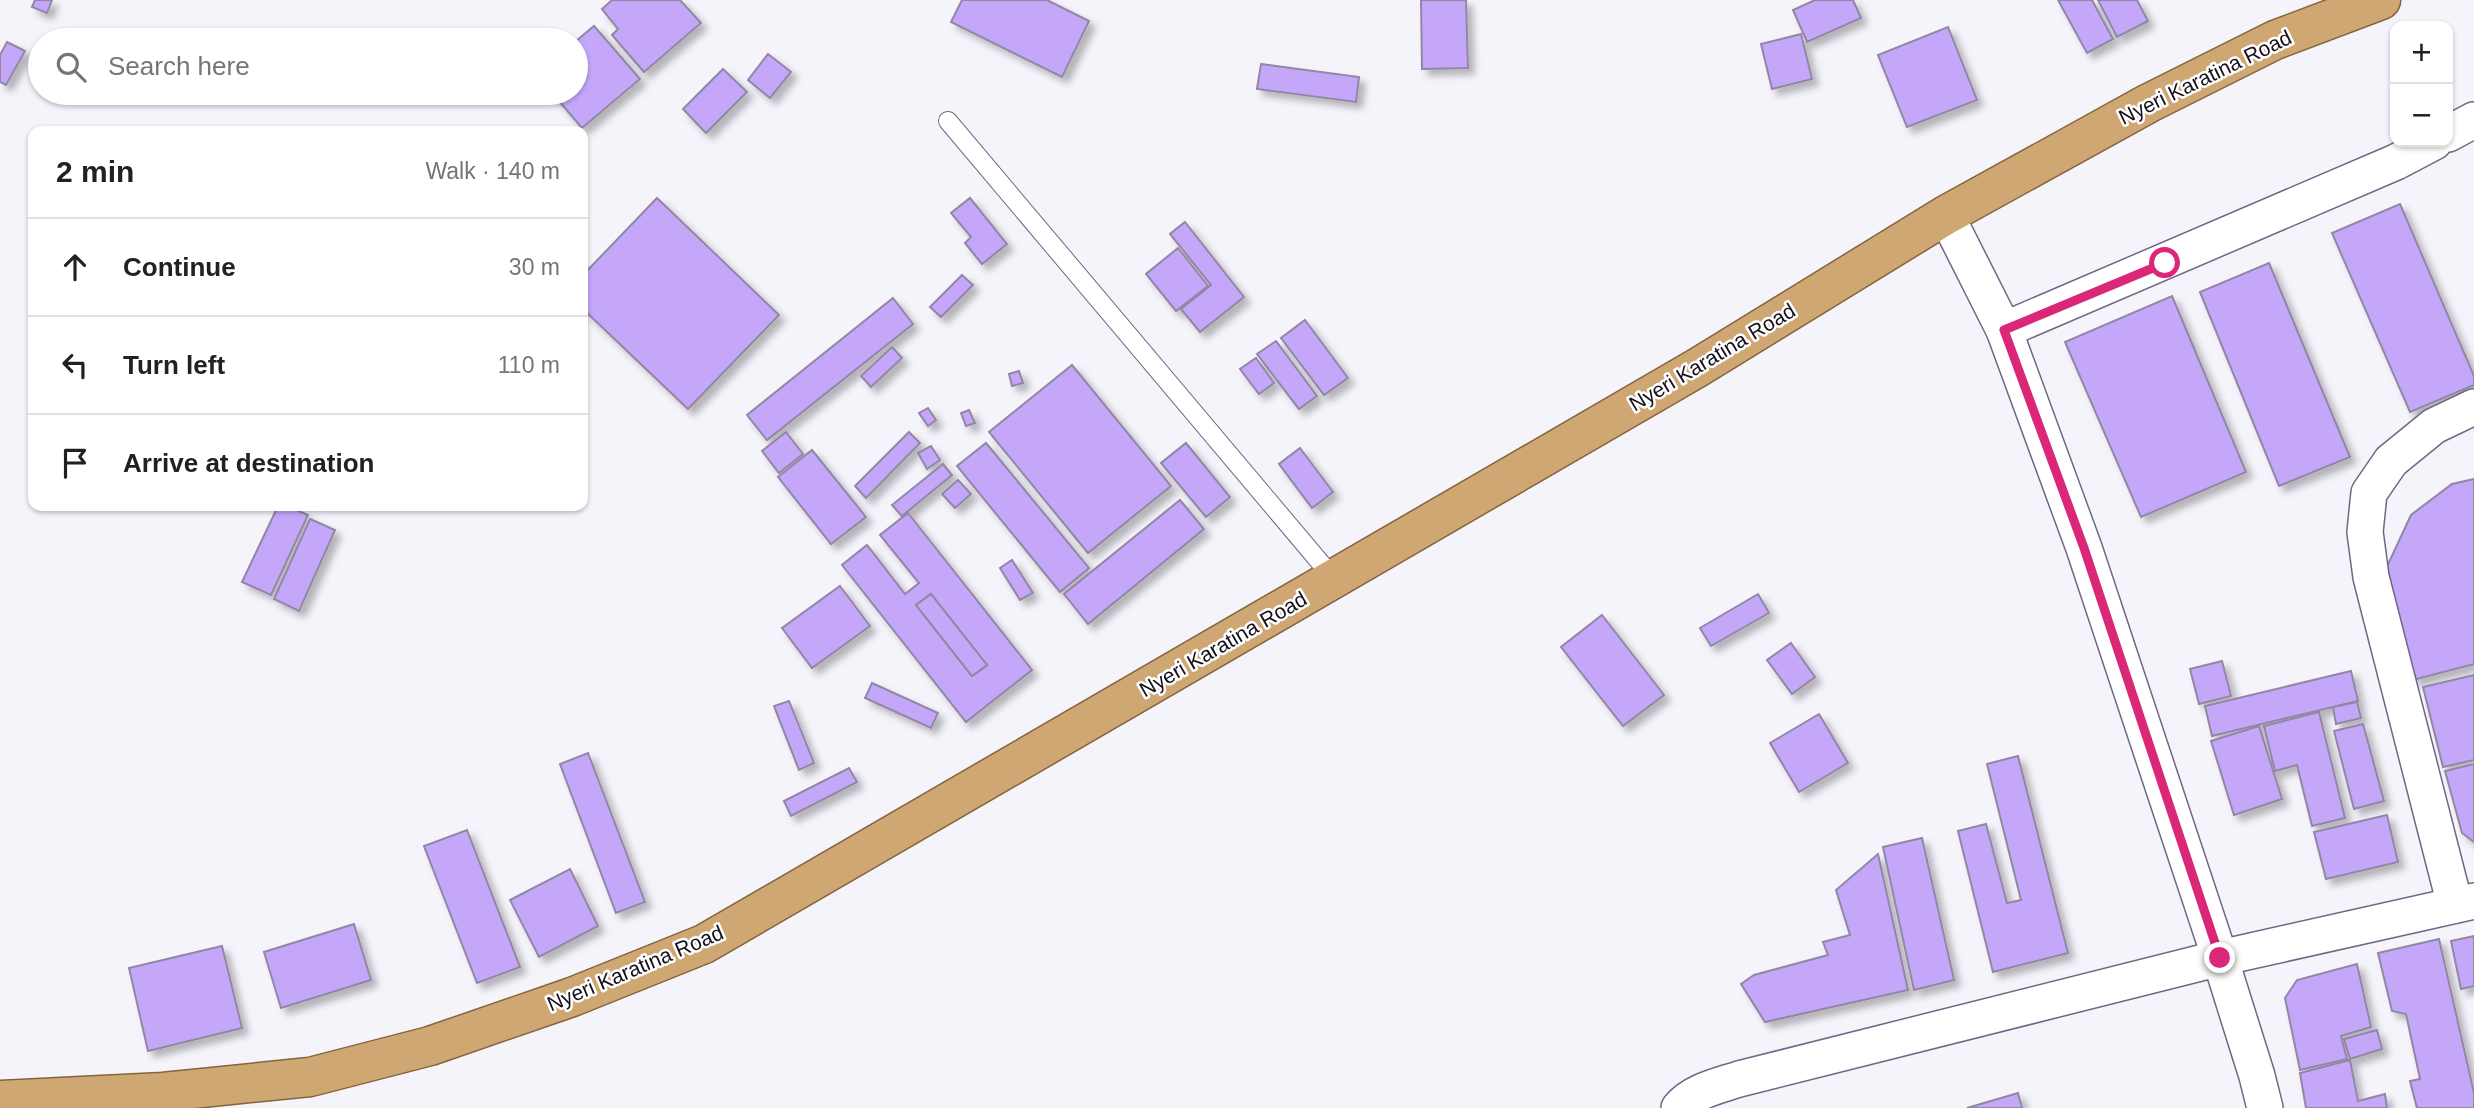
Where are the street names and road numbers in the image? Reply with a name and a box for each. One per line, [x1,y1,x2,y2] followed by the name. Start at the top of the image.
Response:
[2115,25,2295,129] street label: Nyeri Karatina Road
[1625,298,1799,416] street label: Nyeri Karatina Road
[1135,587,1311,701] street label: Nyeri Karatina Road
[543,920,727,1016] street label: Nyeri Karatina Road

